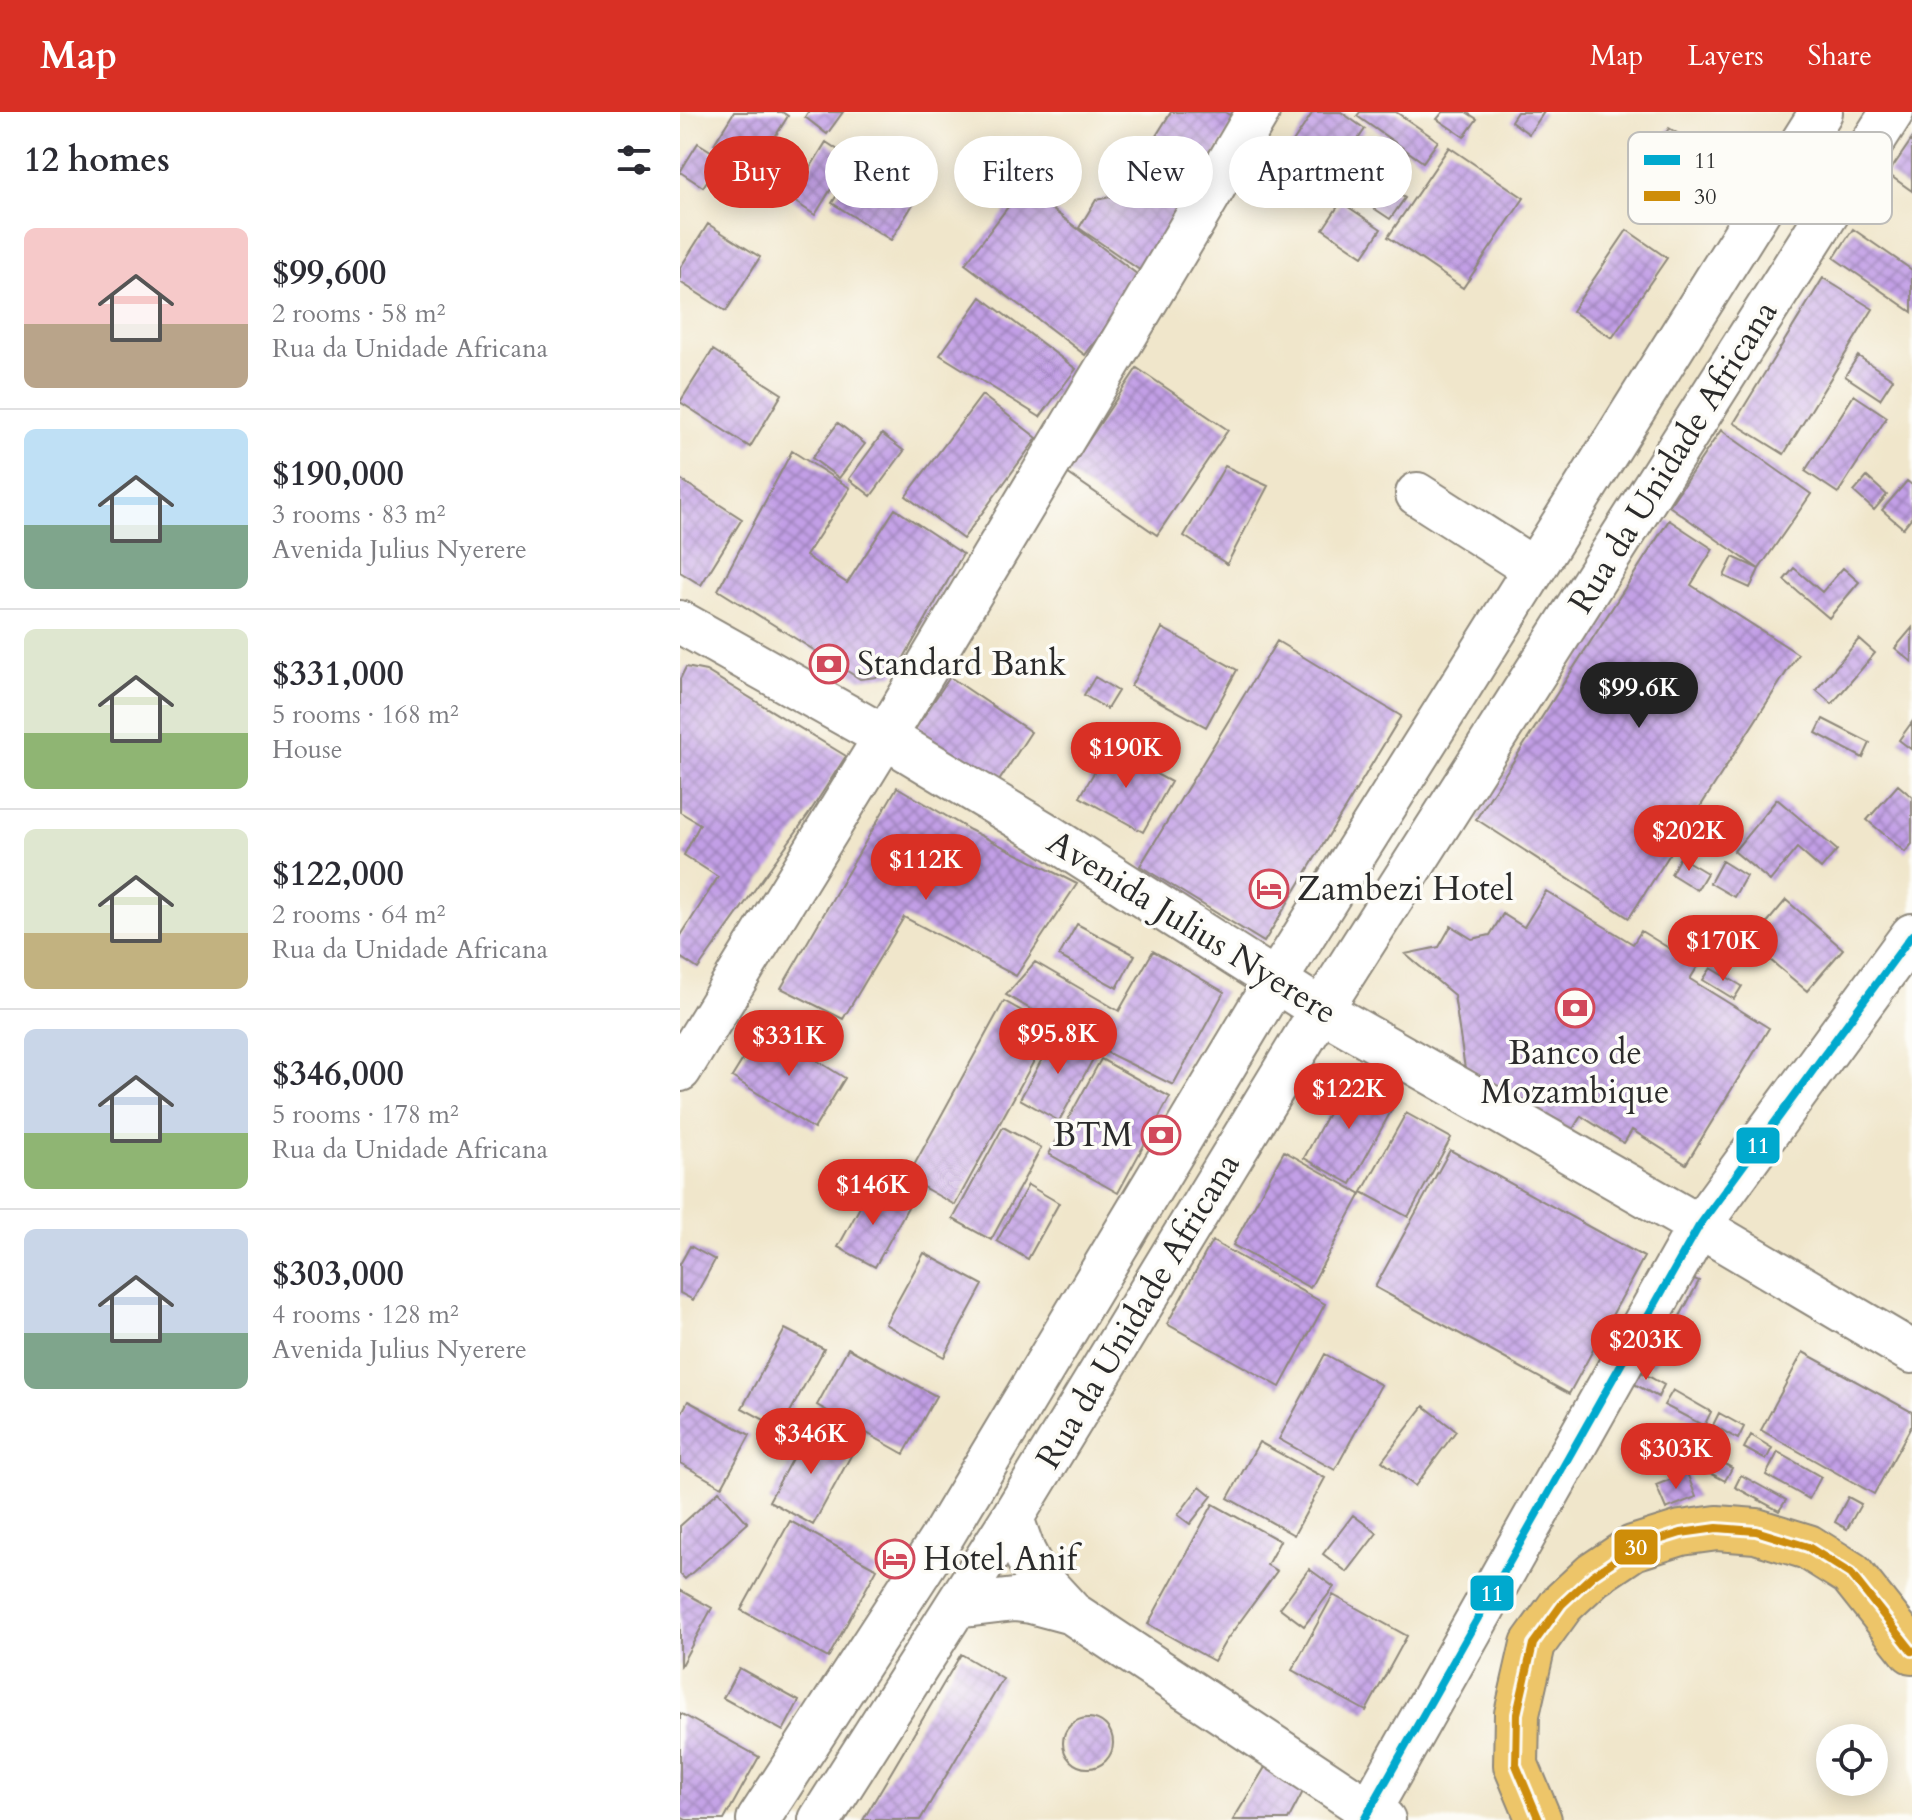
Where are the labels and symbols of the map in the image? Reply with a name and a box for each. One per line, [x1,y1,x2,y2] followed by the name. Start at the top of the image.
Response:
[1628,132,1892,224] legend
[1694,146,1717,176] text: 11
[1694,182,1717,212] text: 30
[1558,292,1788,622] street label: Rua da Unidade Africana
[857,641,1067,687] place label: Standard Bank
[808,643,850,685] bank icon: Standard Bank
[1574,662,1704,730] pin: $99.6K
[1070,722,1182,790] pin: $190K
[1633,805,1745,873] pin: $202K
[1038,819,1346,1035] street label: Avenida Julius Nyerere
[870,834,982,902] pin: $112K
[1297,866,1514,912] place label: Zambezi Hotel
[1248,868,1290,910] hotel icon: Zambezi Hotel
[1667,915,1779,983] pin: $170K
[1554,987,1596,1029] bank icon: Banco de Mozambique
[993,1008,1123,1076] pin: $95.8K
[733,1010,845,1078] pin: $331K
[1480,1030,1670,1115] place label: Banco de Mozambique
[1293,1063,1405,1131] pin: $122K
[1053,1112,1133,1158] place label: BTM
[1140,1114,1182,1156] bank icon: BTM
[1735,1126,1781,1165] line badge: 11
[1747,1131,1769,1161] text: 11
[1025,1144,1251,1477] street label: Rua da Unidade Africana
[817,1159,929,1227] pin: $146K
[1590,1314,1702,1382] pin: $203K
[755,1408,867,1476] pin: $346K
[1620,1423,1732,1491] pin: $303K
[1613,1528,1659,1566] line badge: 30
[1625,1533,1647,1563] text: 30
[923,1536,1083,1582] place label: Hotel Anif
[874,1538,916,1580] hotel icon: Hotel Anif
[1469,1574,1515,1612] line badge: 11
[1481,1579,1503,1609] text: 11

